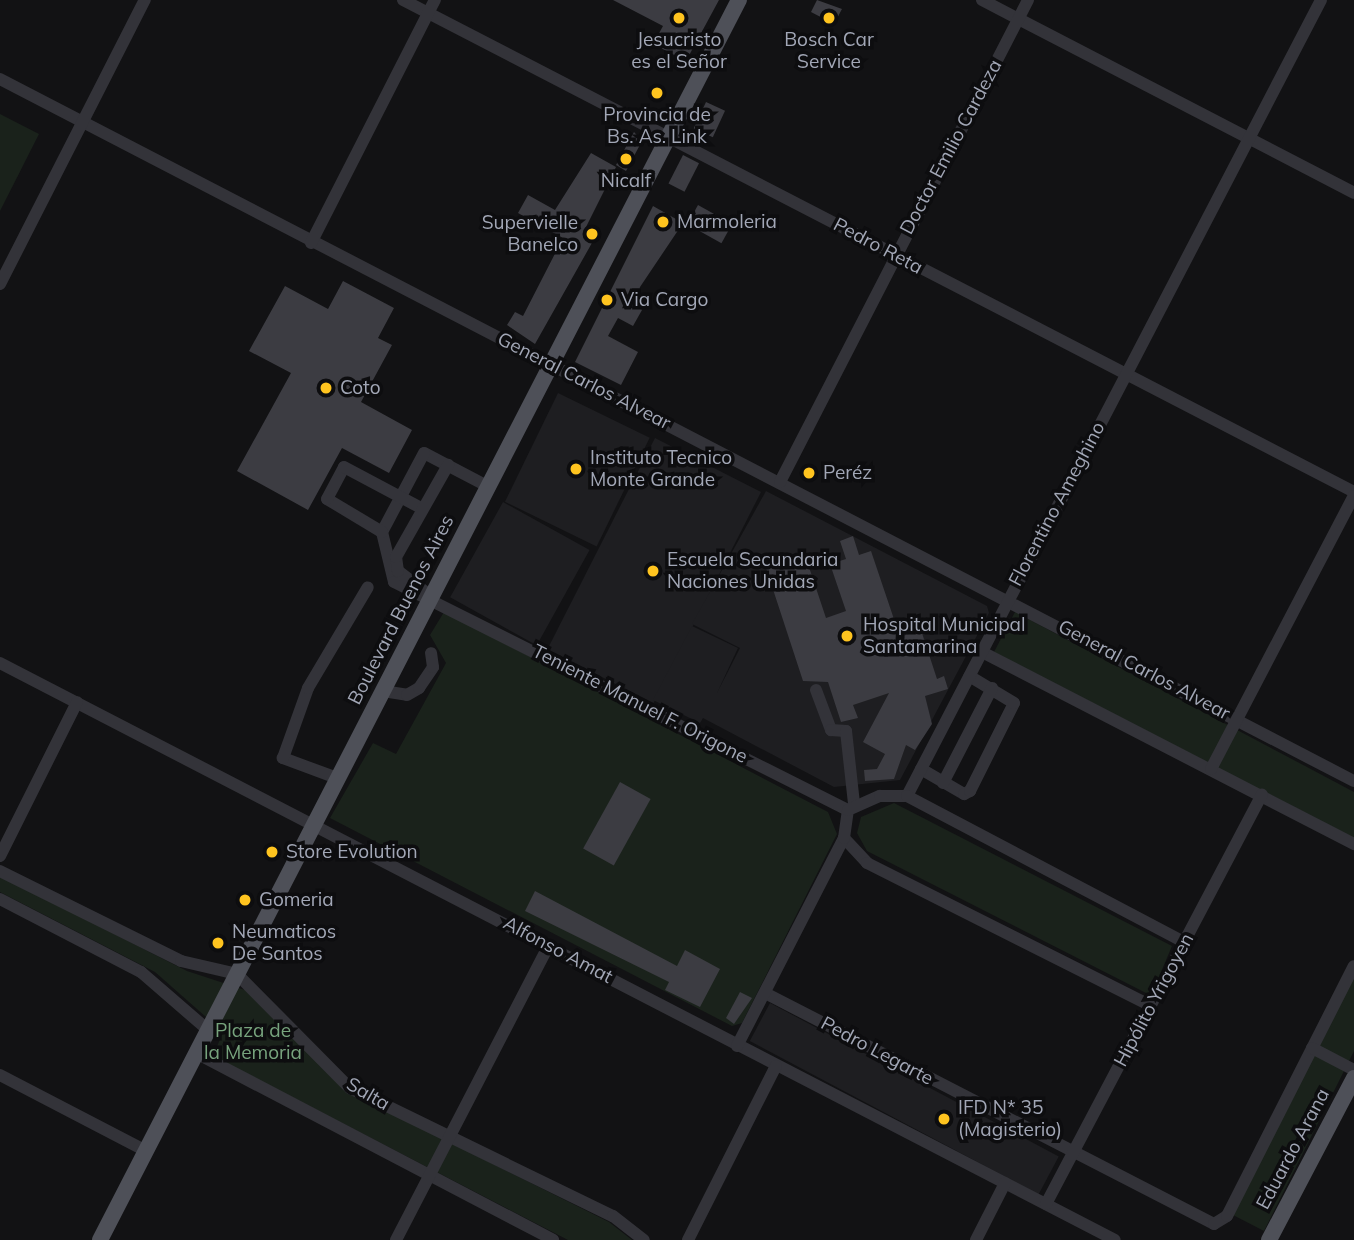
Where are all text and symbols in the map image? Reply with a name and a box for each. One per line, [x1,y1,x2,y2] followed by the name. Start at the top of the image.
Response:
[671,10,687,26] marker: Jesucristo es el Señor
[821,10,837,26] marker: Bosch Car Service
[631,29,727,73] place label: Jesucristo es el Señor
[784,29,874,73] place label: Bosch Car Service
[895,56,1007,238] street label: Doctor Emilio Cardeza
[649,85,665,101] marker: Provincia de Bs. As. Link
[603,104,711,148] place label: Provincia de Bs. As. Link
[618,151,634,167] marker: Nicalf
[601,170,651,192] place label: Nicalf
[677,211,777,233] place label: Marmoleria
[482,212,578,256] place label: Supervielle Banelco
[830,213,926,279] street label: Pedro Reta
[655,214,671,230] marker: Marmoleria
[584,226,600,242] marker: Supervielle Banelco
[621,289,708,311] place label: Via Cargo
[599,292,615,308] marker: Via Cargo
[494,327,674,435] street label: General Carlos Alvear
[340,377,380,399] place label: Coto
[318,380,334,396] marker: Coto
[1004,418,1110,590] street label: Florentino Ameghino
[590,447,732,491] place label: Instituto Tecnico Monte Grande
[568,461,584,477] marker: Instituto Tecnico Monte Grande
[823,462,872,484] place label: Peréz
[801,465,817,481] marker: Peréz
[343,511,459,709] street label: Boulevard Buenos Aires
[667,549,838,593] place label: Escuela Secundaria Naciones Unidas
[645,563,661,579] marker: Escuela Secundaria Naciones Unidas
[863,614,1025,658] place label: Hospital Municipal Santamarina
[1054,615,1234,725] street label: General Carlos Alvear
[837,626,857,646] marker: Hospital Municipal Santamarina
[529,640,751,768] street label: Teniente Manuel F. Origone
[286,841,418,863] place label: Store Evolution
[264,844,280,860] marker: Store Evolution
[259,889,334,911] place label: Gomeria
[237,892,253,908] marker: Gomeria
[499,912,617,988] street label: Alfonso Amat
[232,921,336,965] place label: Neumaticos De Santos
[1109,929,1199,1071] street label: Hipólito Yrigoyen
[210,935,226,951] marker: Neumaticos De Santos
[817,1012,937,1090] street label: Pedro Legarte
[204,1020,302,1064] park label: Plaza de la Memoria
[342,1073,394,1115] street label: Salta
[1252,1085,1334,1213] street label: Eduardo Arana
[958,1097,1062,1141] place label: IFD N* 35 (Magisterio)
[936,1111,952,1127] marker: IFD N* 35 (Magisterio)

